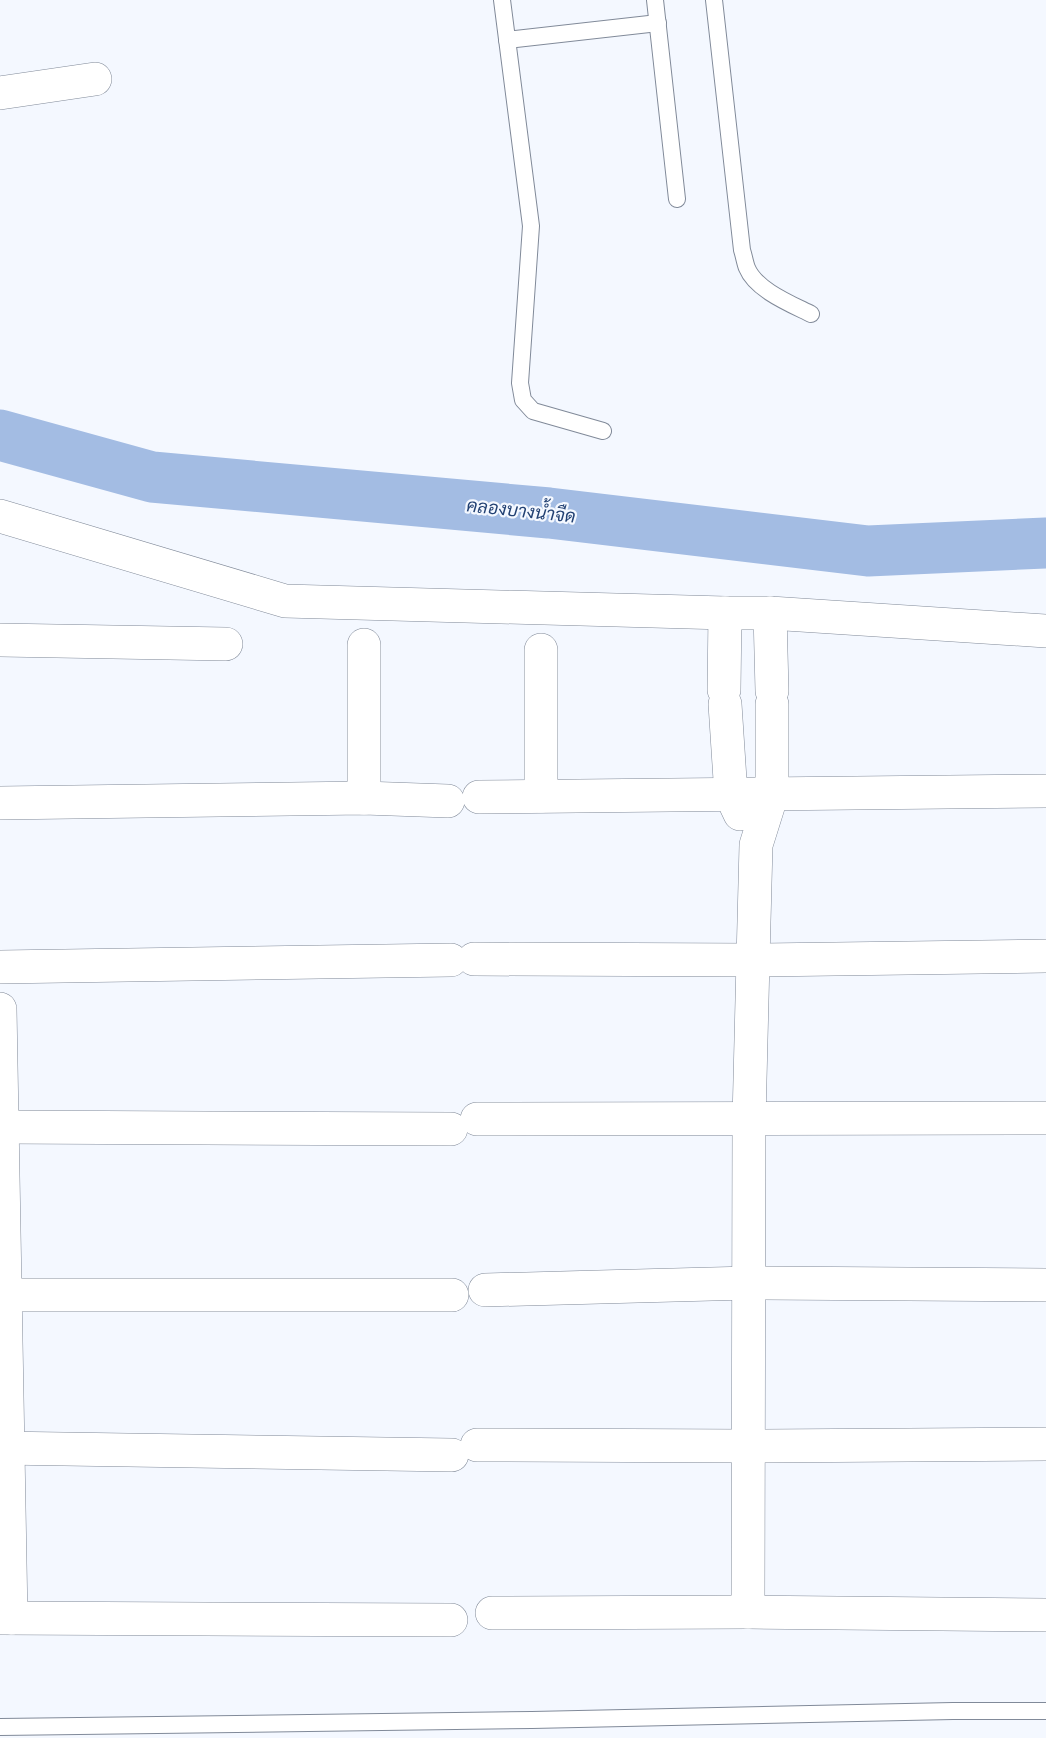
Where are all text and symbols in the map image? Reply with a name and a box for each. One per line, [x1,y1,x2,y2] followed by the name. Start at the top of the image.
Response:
[466,489,577,527] water label: คลองบางน้ำจืด

